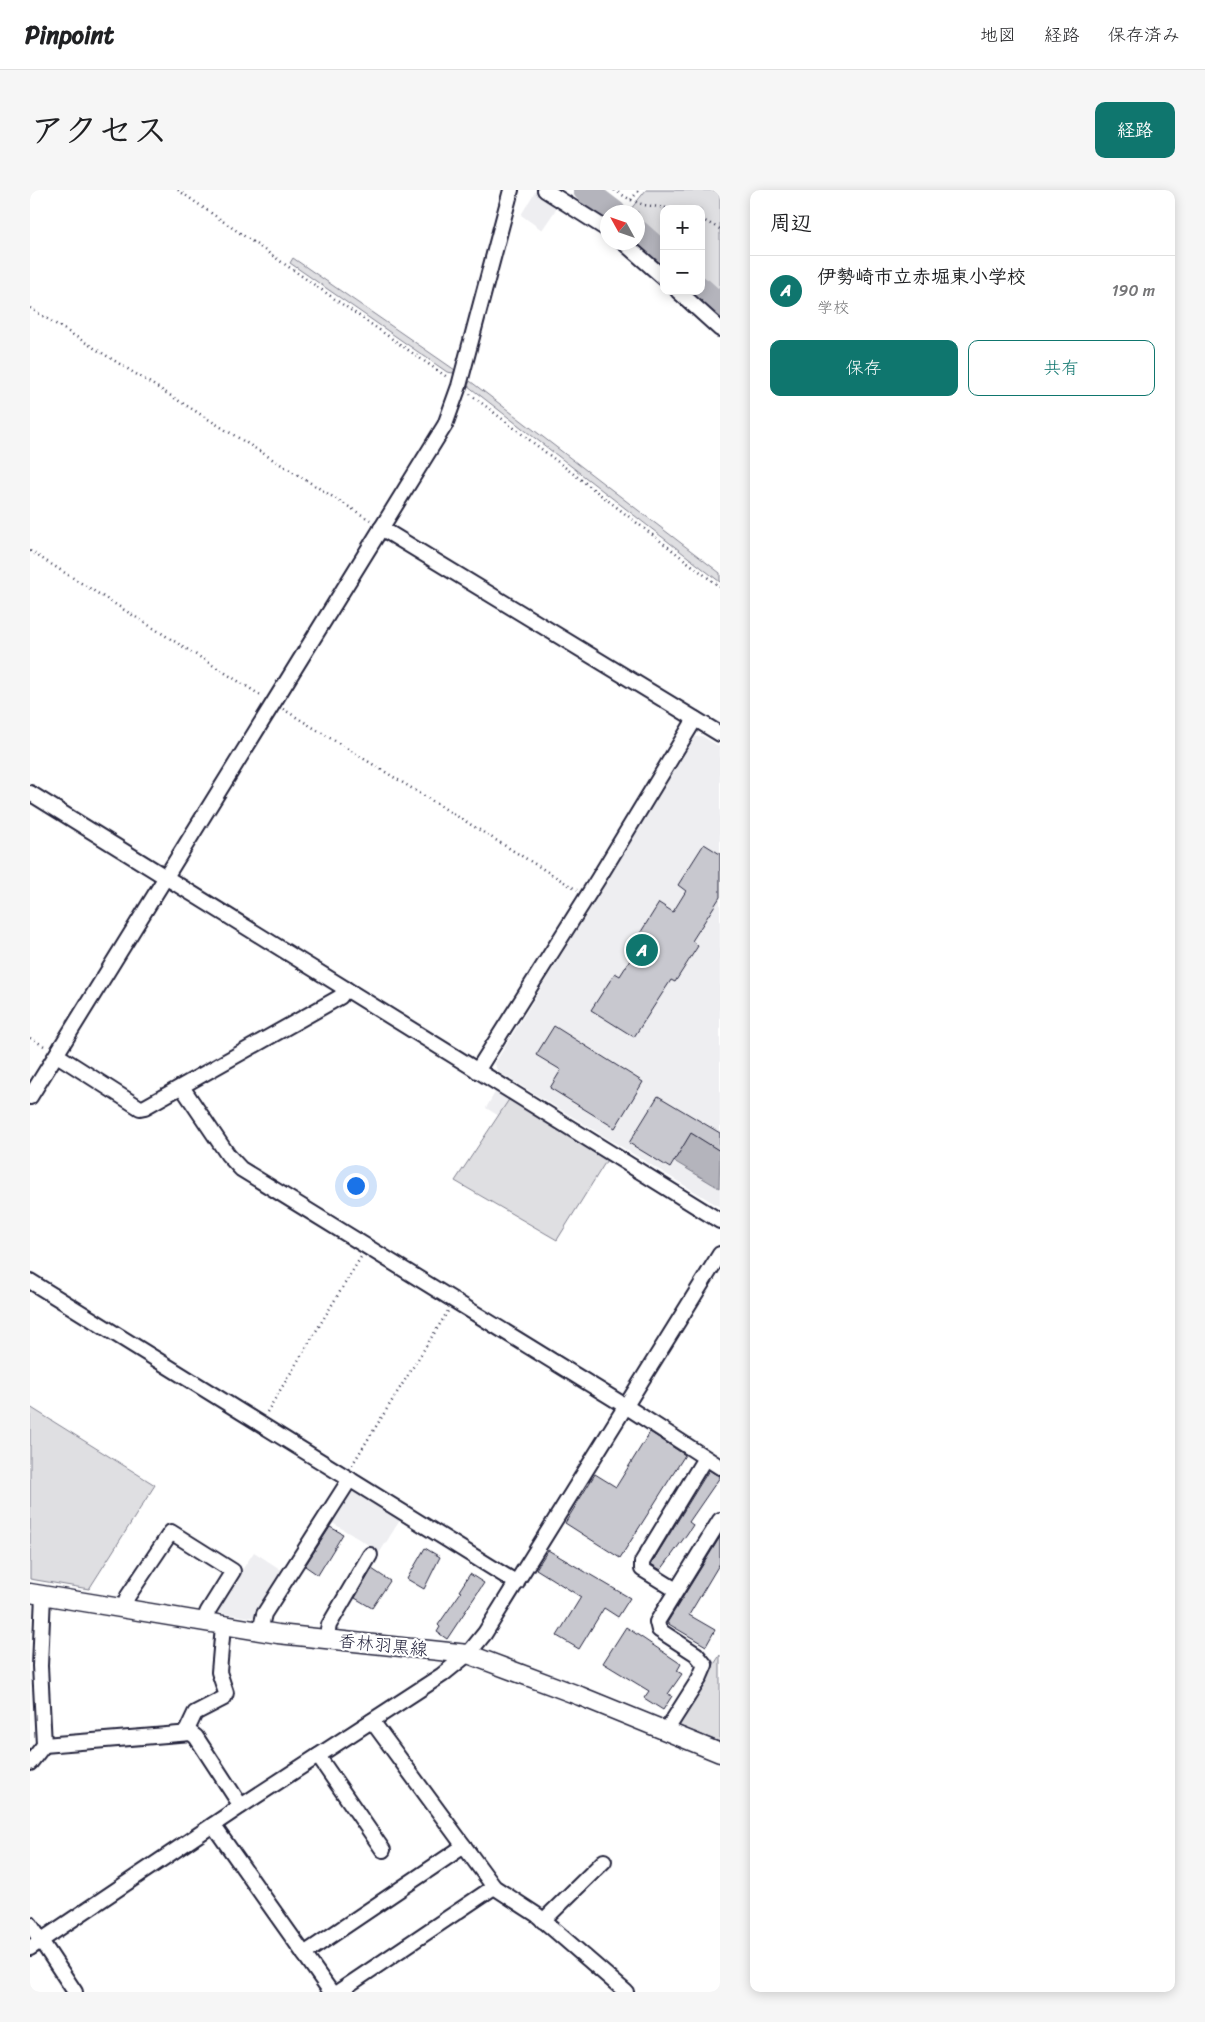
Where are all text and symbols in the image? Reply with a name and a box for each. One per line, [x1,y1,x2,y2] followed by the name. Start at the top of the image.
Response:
[25,14,114,56] text: Pinpoint
[980,19,1016,51] text: 地図
[1044,19,1080,51] text: 経路
[1108,19,1180,51] text: 保存済み
[30,99,168,161] text: アクセス
[1095,102,1175,158] button: 経路
[770,204,812,242] text: 周辺
[600,205,645,250] north arrow
[660,205,705,295] map controls
[660,205,705,250] button: +
[660,250,705,295] button: −
[817,260,1026,293] text: 伊勢崎市立赤堀東小学校
[781,276,791,305] text: A
[1112,276,1155,305] text: 190 m
[817,293,849,322] text: 学校
[770,340,958,396] button: 保存
[968,340,1155,396] button: 共有
[626,931,658,969] pin: A
[343,1173,369,1199] your location
[337,1624,429,1666] street label: 香林羽黒線

